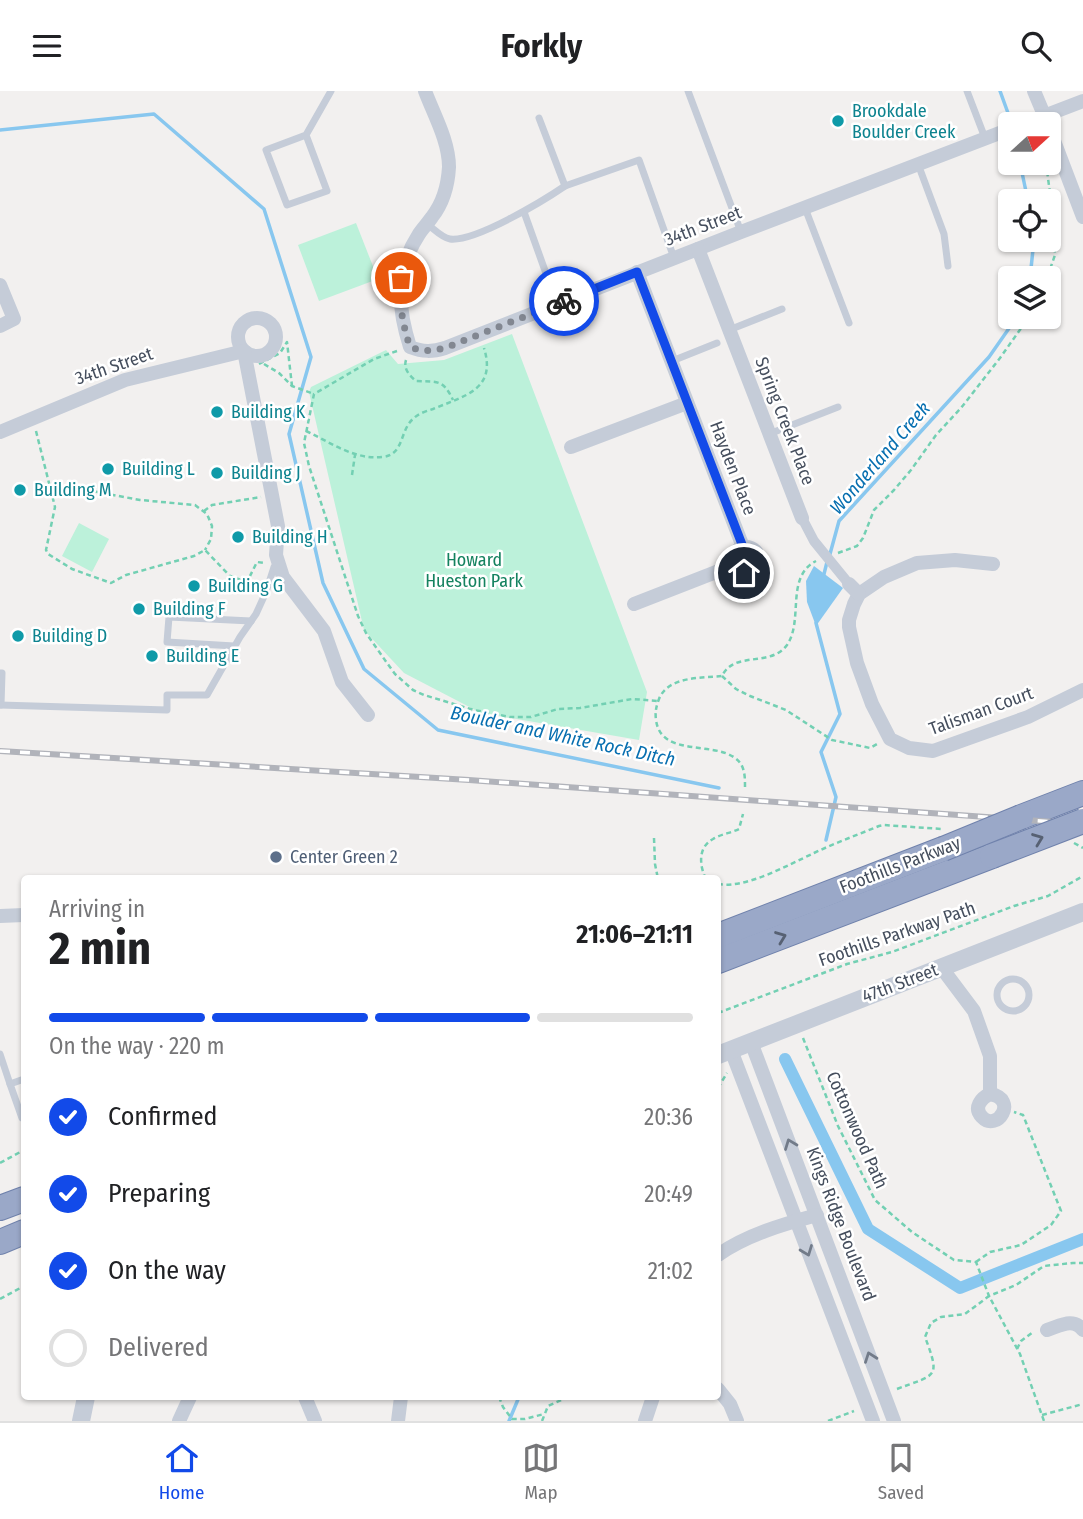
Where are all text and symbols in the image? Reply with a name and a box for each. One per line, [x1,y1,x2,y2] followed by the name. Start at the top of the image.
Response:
[28,27,66,65] icon: menu
[501,27,582,65] text: Forkly
[1017,27,1055,65] icon: search
[852,100,956,143] place label: Brookdale Boulder Creek
[998,112,1060,175] north arrow
[998,112,1061,329] map controls
[830,113,846,129] marker: Brookdale Boulder Creek
[998,189,1061,252] button: locate
[661,201,745,251] street label: 34th Street
[371,248,431,308] pin
[382,259,420,297] icon: bag
[529,266,599,336] courier
[998,266,1061,329] button: layers
[545,282,583,320] icon: bike
[72,342,156,390] street label: 34th Street
[750,354,820,488] street label: Spring Creek Place
[825,397,935,519] water label: Wonderland Creek
[231,401,306,423] place label: Building K
[209,404,225,420] marker: Building K
[705,418,761,518] street label: Hayden Place
[122,458,195,480] place label: Building L
[100,461,116,477] marker: Building L
[231,462,301,484] place label: Building J
[209,465,225,481] marker: Building J
[34,479,112,501] place label: Building M
[12,482,28,498] marker: Building M
[252,526,328,548] place label: Building H
[230,529,246,545] marker: Building H
[714,543,774,603] pin
[425,549,523,592] park label: Howard Hueston Park
[725,554,763,592] icon: home
[208,575,283,597] place label: Building G
[186,578,202,594] marker: Building G
[153,598,226,620] place label: Building F
[131,601,147,617] marker: Building F
[32,625,107,647] place label: Building D
[10,628,26,644] marker: Building D
[166,645,239,667] place label: Building E
[144,648,160,664] marker: Building E
[926,682,1036,740] street label: Talisman Court
[449,701,677,771] water label: Boulder and White Rock Ditch
[836,832,964,898] street label: Foothills Parkway
[1031,833,1043,847] one-way arrow
[290,846,398,868] place label: Center Green 2
[268,849,284,865] marker: Center Green 2
[49,895,145,923] text: Arriving in
[816,897,978,971] street label: Foothills Parkway Path
[576,919,693,950] text: 21:06–21:11
[49,921,151,976] text: 2 min
[775,931,787,945] one-way arrow
[859,958,941,1008] street label: 47th Street
[49,1032,224,1060] text: On the way · 220 m
[821,1068,893,1192] street label: Cottonwood Path
[49,1098,87,1136] icon: check
[108,1101,218,1132] text: Confirmed
[644,1103,693,1131] text: 20:36
[785,1139,799,1151] one-way arrow
[801,1144,881,1304] street label: Kings Ridge Boulevard
[49,1175,87,1213] icon: check
[108,1178,210,1209] text: Preparing
[644,1180,693,1208] text: 20:49
[799,1244,813,1256] one-way arrow
[49,1252,87,1290] icon: check
[108,1255,226,1286] text: On the way
[648,1257,693,1285] text: 21:02
[108,1332,209,1363] text: Delivered
[864,1351,878,1363] one-way arrow
[159,1439,204,1504] tab: Home
[522,1439,560,1504] tab: Map
[878,1439,924,1504] tab: Saved

